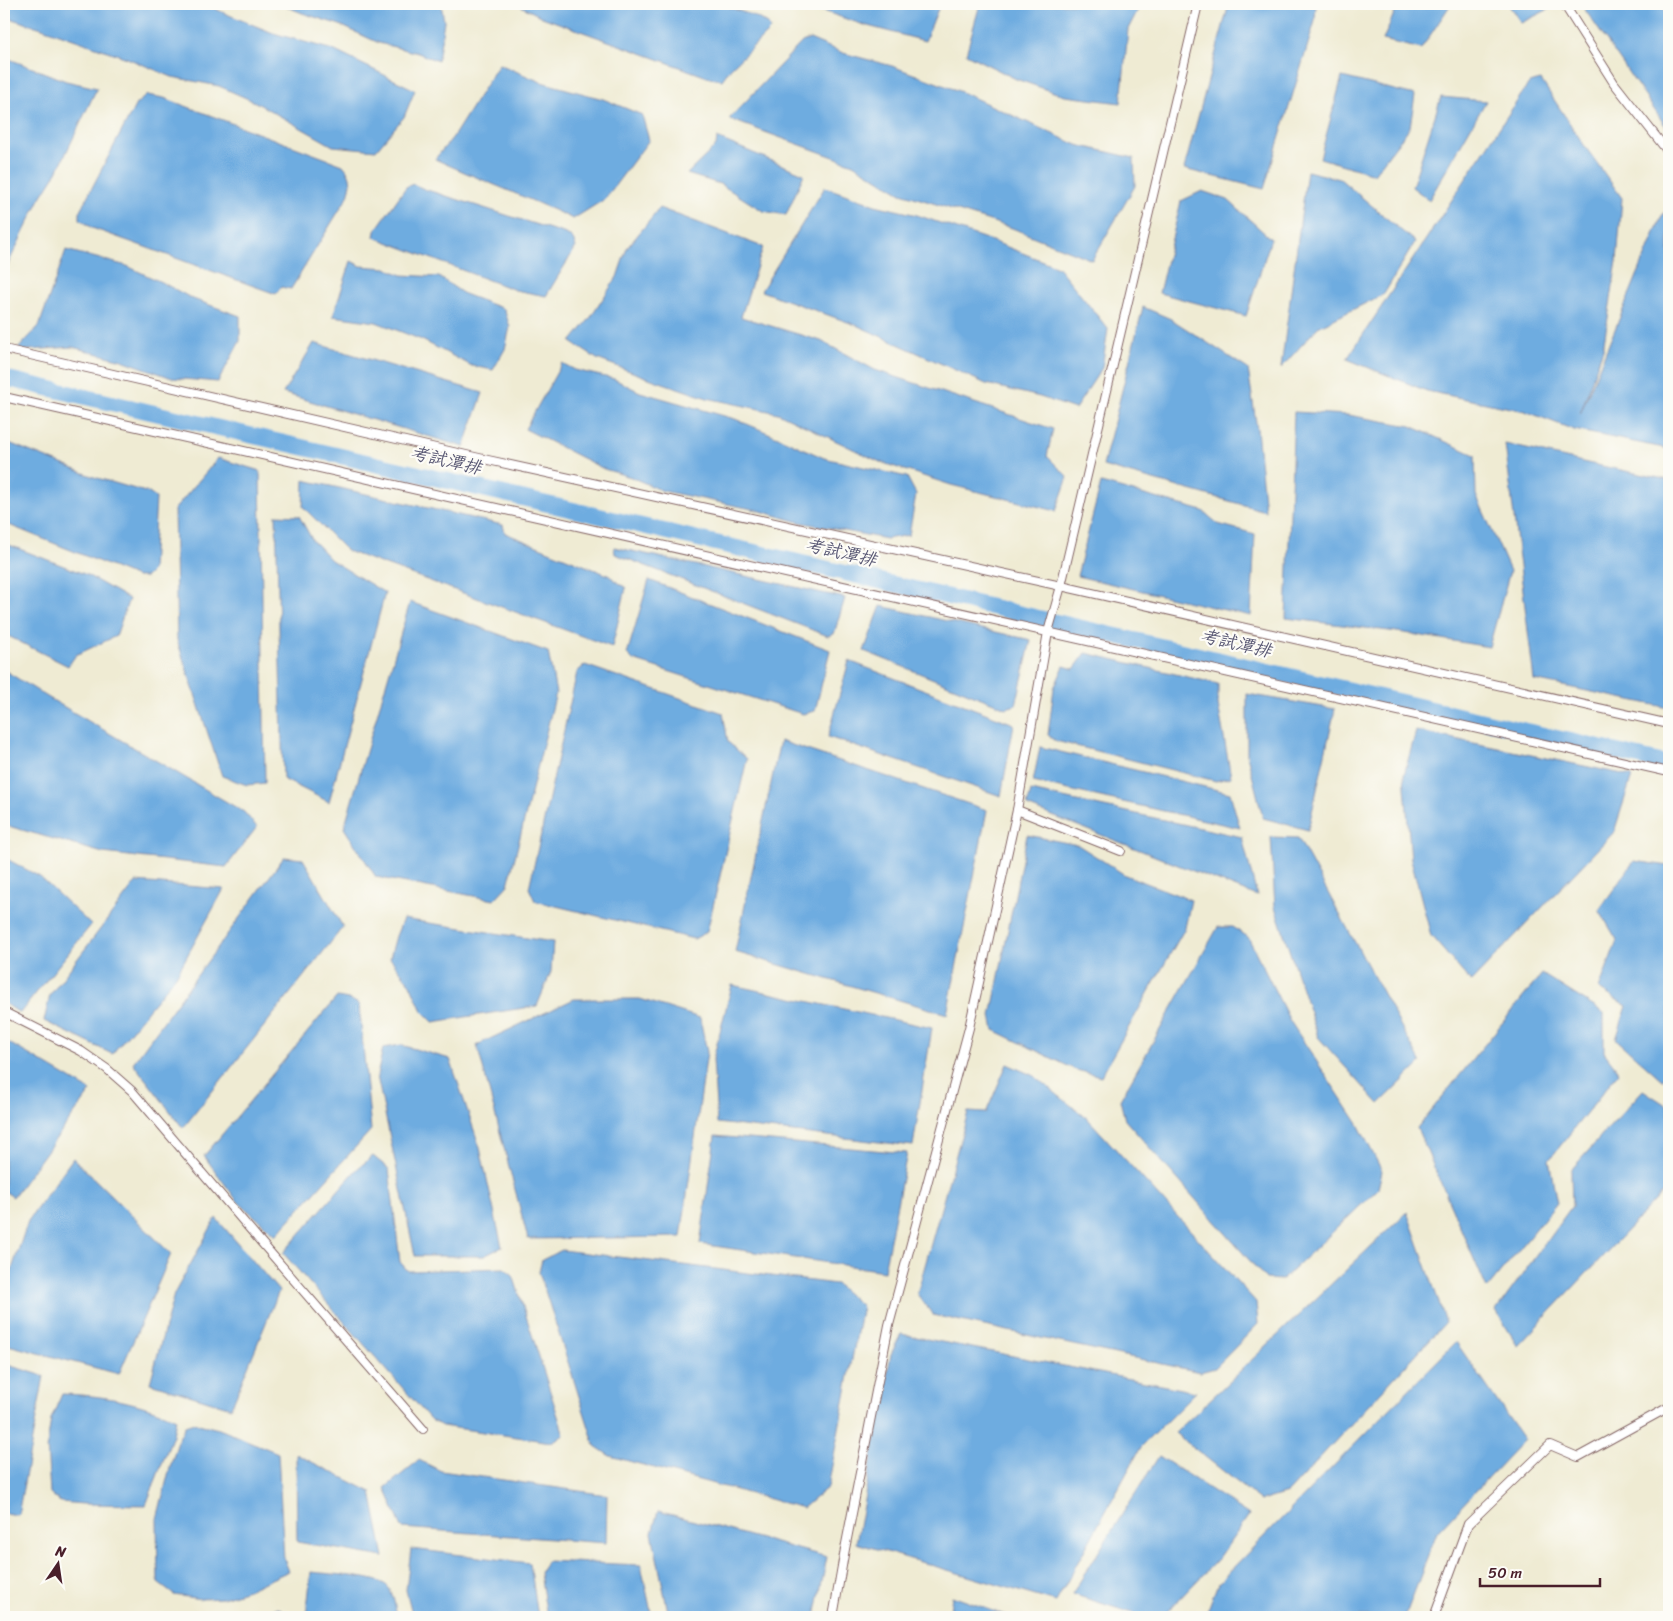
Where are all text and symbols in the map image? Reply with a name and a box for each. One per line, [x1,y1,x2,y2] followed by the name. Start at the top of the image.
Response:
[407,436,487,484] water label: 考試潭排
[802,528,882,576] water label: 考試潭排
[1197,619,1277,667] water label: 考試潭排
[32,1538,82,1588] north arrow
[52,1538,69,1565] text: N
[1480,1556,1600,1588] scale bar
[1488,1560,1523,1586] text: 50 m

